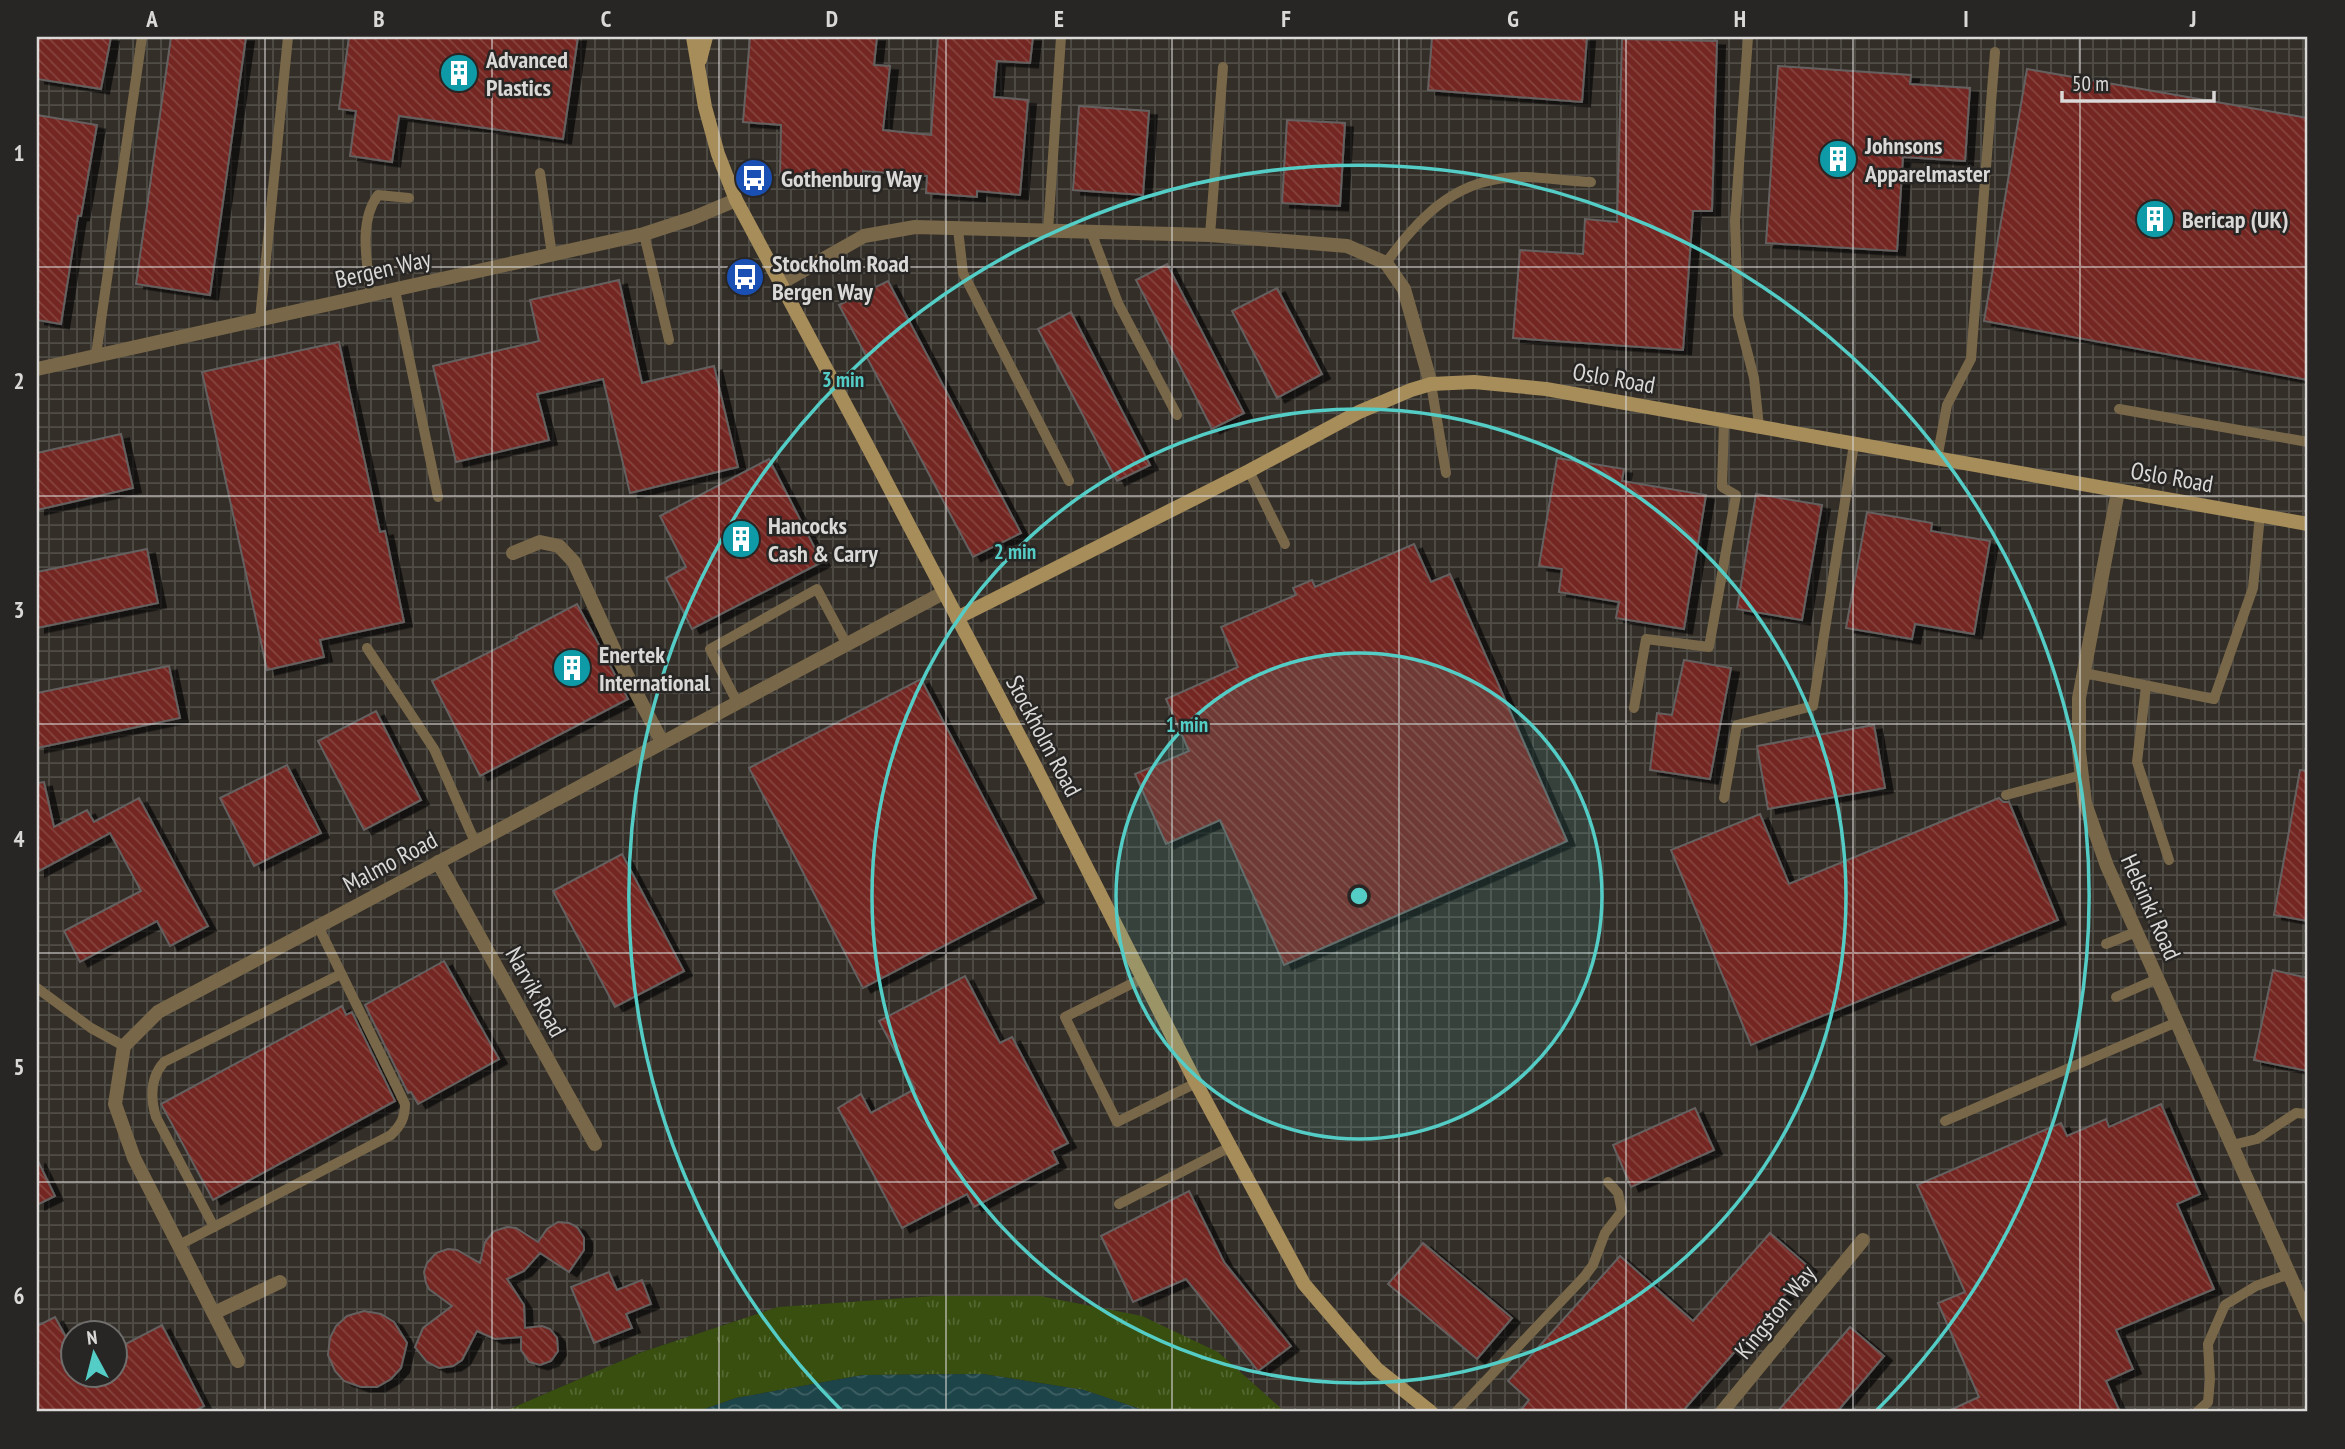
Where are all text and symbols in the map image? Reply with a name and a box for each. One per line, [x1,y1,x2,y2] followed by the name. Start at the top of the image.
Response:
[145,4,158,33] text: A
[373,4,385,33] text: B
[601,4,612,33] text: C
[826,4,838,33] text: D
[1054,4,1064,33] text: E
[1281,4,1291,33] text: F
[1507,4,1519,33] text: G
[1734,4,1746,33] text: H
[1963,4,1969,33] text: I
[2189,4,2196,33] text: J
[485,44,568,103] place label: Advanced Plastics
[438,52,480,94] building icon: Advanced Plastics
[2062,60,2214,104] scale bar
[2072,70,2109,97] text: 50 m
[1864,130,1991,189] place label: Johnsons Apparelmaster
[14,138,25,167] text: 1
[1817,138,1859,180] building icon: Johnsons Apparelmaster
[733,157,775,199] bus stop icon: Gothenburg Way
[781,163,922,194] place label: Gothenburg Way
[2134,198,2176,240] building icon: Bericap (UK)
[2182,204,2289,235] place label: Bericap (UK)
[332,243,434,295] street label: Bergen Way
[772,248,909,307] place label: Stockholm Road Bergen Way
[724,256,766,298] bus stop icon: Stockholm Road Bergen Way
[1570,356,1658,400] street label: Oslo Road
[14,366,25,395] text: 2
[822,366,864,393] text: 3 min
[2128,455,2216,499] street label: Oslo Road
[768,510,878,569] place label: Hancocks Cash & Carry
[720,518,762,560] building icon: Hancocks Cash & Carry
[994,538,1036,565] text: 2 min
[14,595,25,624] text: 3
[599,639,710,698] place label: Enertek International
[551,647,593,689] building icon: Enertek International
[999,670,1089,802] street label: Stockholm Road
[1166,711,1208,738] text: 1 min
[14,824,25,853] text: 4
[337,824,443,900] street label: Malmo Road
[2114,849,2188,965] street label: Helsinki Road
[1347,884,1371,908] centre of rings
[499,941,573,1043] street label: Narvik Road
[14,1052,25,1081] text: 5
[1728,1259,1822,1365] street label: Kingston Way
[14,1281,25,1310] text: 6
[60,1320,130,1390] north arrow
[85,1325,98,1350] text: N

